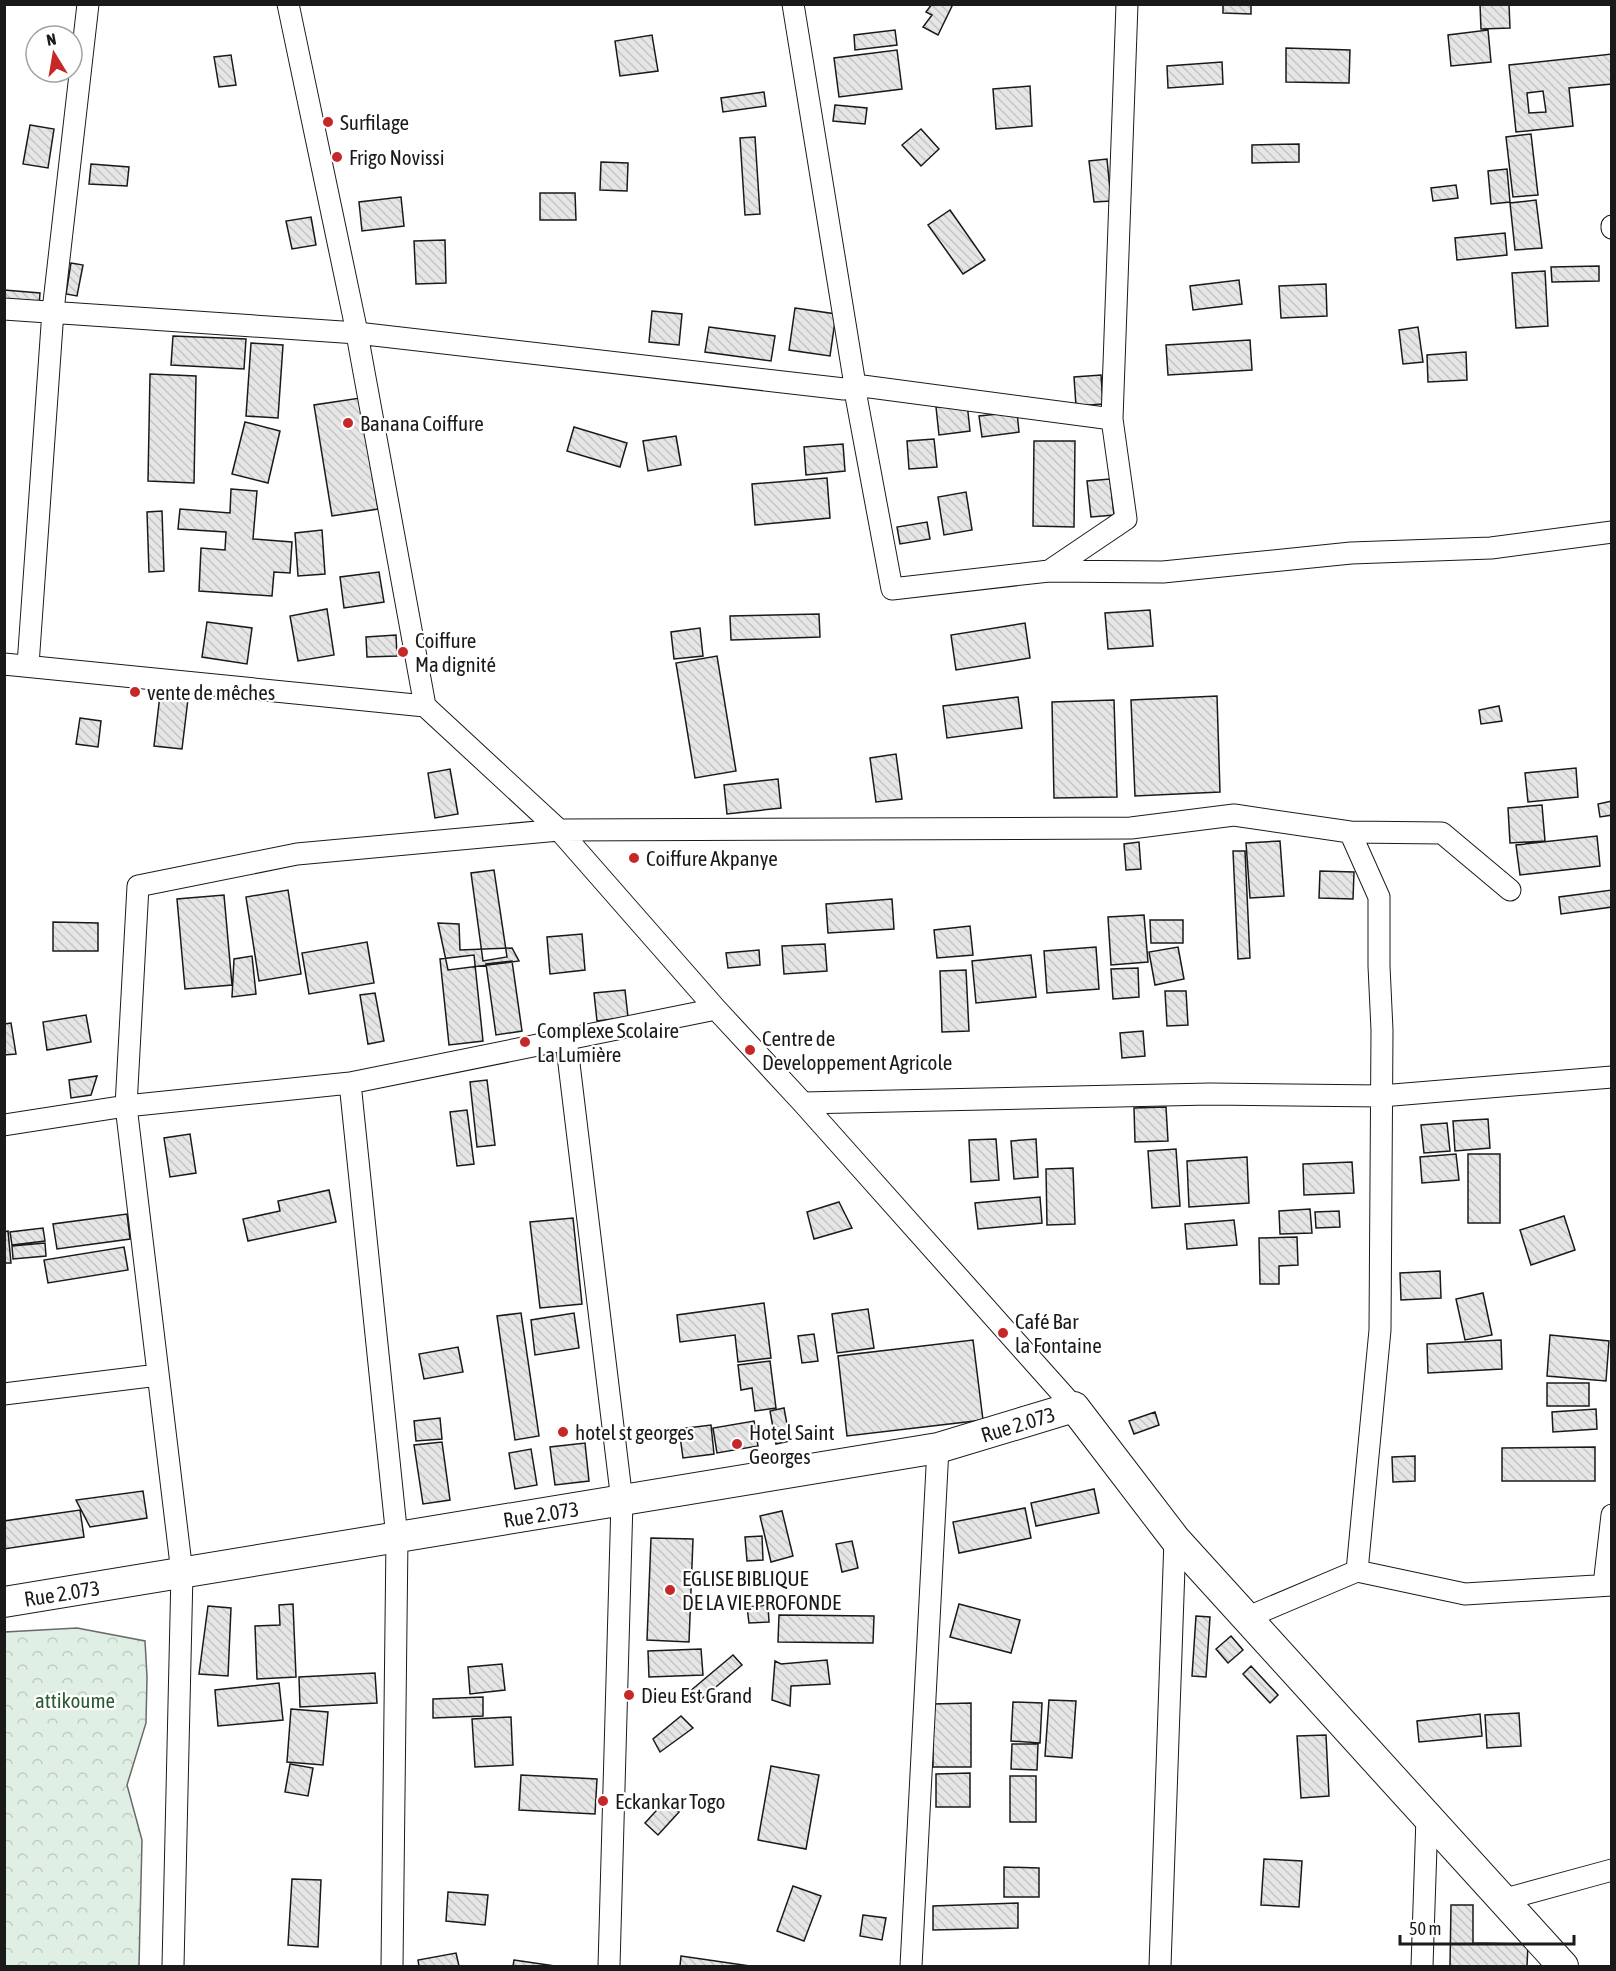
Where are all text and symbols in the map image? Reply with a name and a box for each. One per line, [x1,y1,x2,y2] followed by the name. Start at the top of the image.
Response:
[24,24,84,84] north arrow
[45,30,57,49] text: N
[340,110,409,134] place label: Surfilage
[321,115,335,129] marker: Surfilage
[349,145,445,169] place label: Frigo Novissi
[330,150,344,164] marker: Frigo Novissi
[360,411,484,435] place label: Banana Coiffure
[341,416,355,430] marker: Banana Coiffure
[415,628,496,676] place label: Coiffure Ma dignité
[396,645,410,659] marker: Coiffure Ma dignité
[147,680,275,704] place label: vente de mêches
[128,685,142,699] marker: vente de mêches
[646,846,778,870] place label: Coiffure Akpanye
[627,851,641,865] marker: Coiffure Akpanye
[537,1018,679,1066] place label: Complexe Scolaire La Lumière
[762,1026,952,1074] place label: Centre de Developpement Agricole
[518,1035,532,1049] marker: Complexe Scolaire La Lumière
[743,1043,757,1057] marker: Centre de Developpement Agricole
[1015,1309,1102,1357] place label: Café Bar la Fontaine
[996,1326,1010,1340] marker: Café Bar la Fontaine
[978,1401,1058,1447] street label: Rue 2.073
[575,1420,694,1444] place label: hotel st georges
[749,1420,835,1468] place label: Hotel Saint Georges
[556,1425,570,1439] marker: hotel st georges
[730,1437,744,1451] marker: Hotel Saint Georges
[501,1496,581,1532] street label: Rue 2.073
[682,1566,841,1614] place label: EGLISE BIBLIQUE DE LA VIE PROFONDE
[22,1575,102,1611] street label: Rue 2.073
[663,1583,677,1597] marker: EGLISE BIBLIQUE DE LA VIE PROFONDE
[641,1683,752,1707] place label: Dieu Est Grand
[35,1688,115,1712] park label: attikoume
[622,1688,636,1702] marker: Dieu Est Grand
[615,1789,725,1813] place label: Eckankar Togo
[596,1794,610,1808] marker: Eckankar Togo
[1400,1908,1574,1946] scale bar
[1409,1918,1441,1939] text: 50 m

